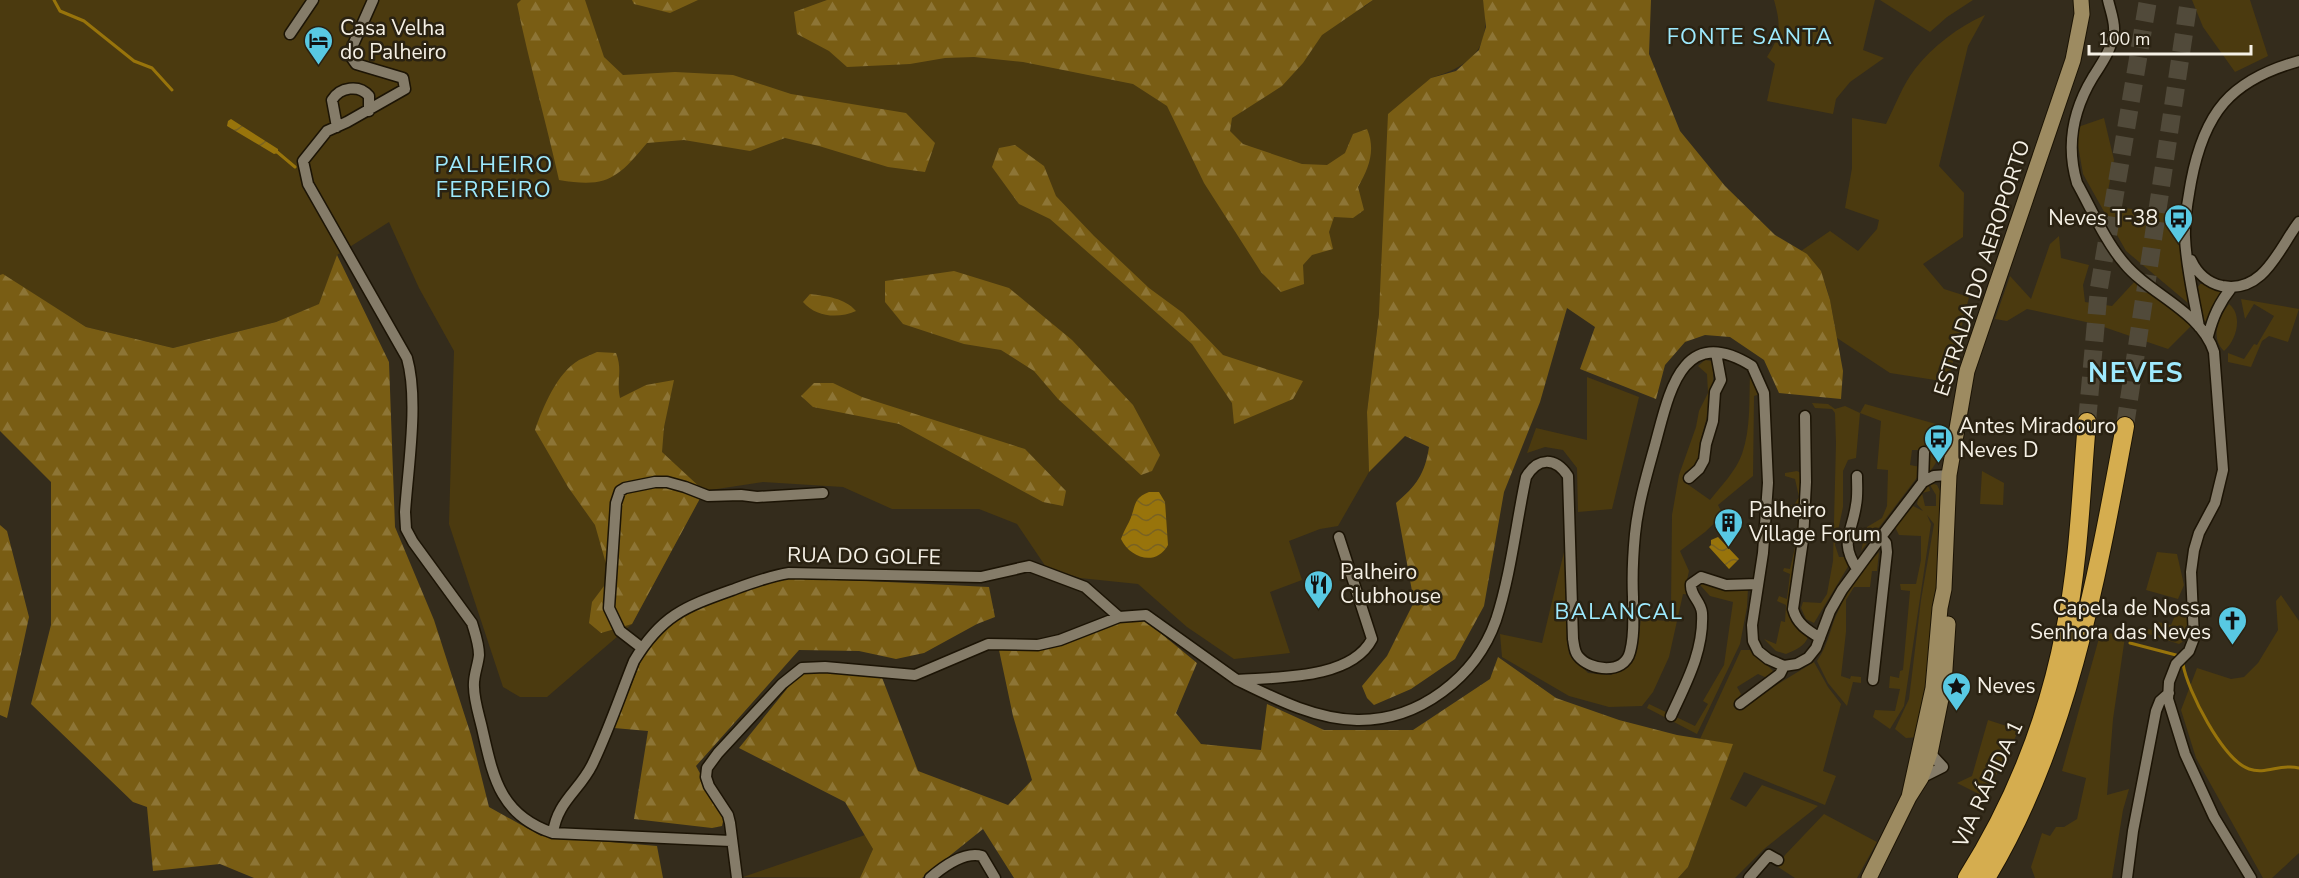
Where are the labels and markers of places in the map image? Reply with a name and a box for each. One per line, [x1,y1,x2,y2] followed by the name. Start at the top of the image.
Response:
[340,14,446,66] place label: Casa Velha do Palheiro
[303,24,335,66] hotel icon: Casa Velha do Palheiro
[2163,202,2195,244] bus stop icon: Neves T-38
[2048,204,2158,232] place label: Neves T-38
[1959,412,2116,464] place label: Antes Miradouro Neves D
[1922,422,1954,464] bus stop icon: Antes Miradouro Neves D
[1748,496,1881,548] place label: Palheiro Village Forum
[1712,506,1744,548] building icon: Palheiro Village Forum
[1340,558,1441,610] place label: Palheiro Clubhouse
[1303,568,1335,610] restaurant icon: Palheiro Clubhouse
[2030,594,2211,646] place label: Capela de Nossa Senhora das Neves
[2216,604,2248,646] church icon: Capela de Nossa Senhora das Neves
[1940,670,1972,712] place icon: Neves
[1977,672,2036,700] place label: Neves

